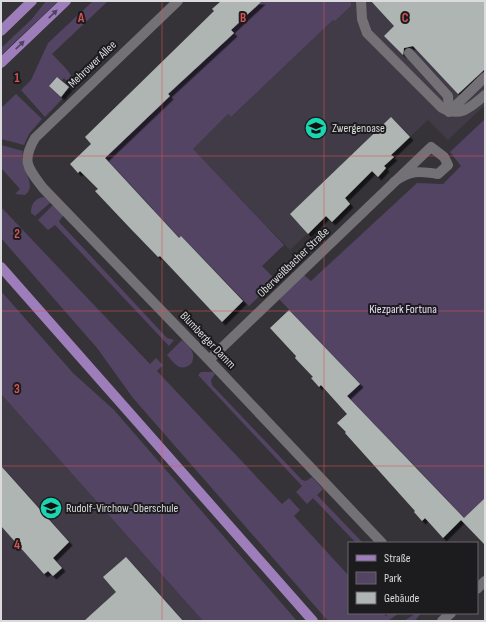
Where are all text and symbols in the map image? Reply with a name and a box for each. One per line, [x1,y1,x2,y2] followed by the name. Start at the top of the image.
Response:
[48,9,58,19] one-way arrow
[77,10,85,26] text: A
[240,10,246,26] text: B
[402,10,409,26] text: C
[65,37,120,91] street label: Mehrower Allee
[15,40,25,50] one-way arrow
[14,70,20,86] text: 1
[303,115,329,141] school or university icon: Zwergenoase
[332,121,385,136] place label: Zwergenoase
[254,224,333,301] street label: Oberweißbacher Straße
[14,226,20,242] text: 2
[369,302,437,317] park label: Kiezpark Fortuna
[177,309,239,372] street label: Blumberger Damm
[14,381,20,397] text: 3
[38,495,64,521] school or university icon: Rudolf-Virchow-Oberschule
[66,501,179,516] place label: Rudolf-Virchow-Oberschule
[14,537,20,553] text: 4
[348,542,478,614] legend
[384,551,411,566] text: Straße
[384,571,402,586] text: Park
[384,591,419,606] text: Gebäude

